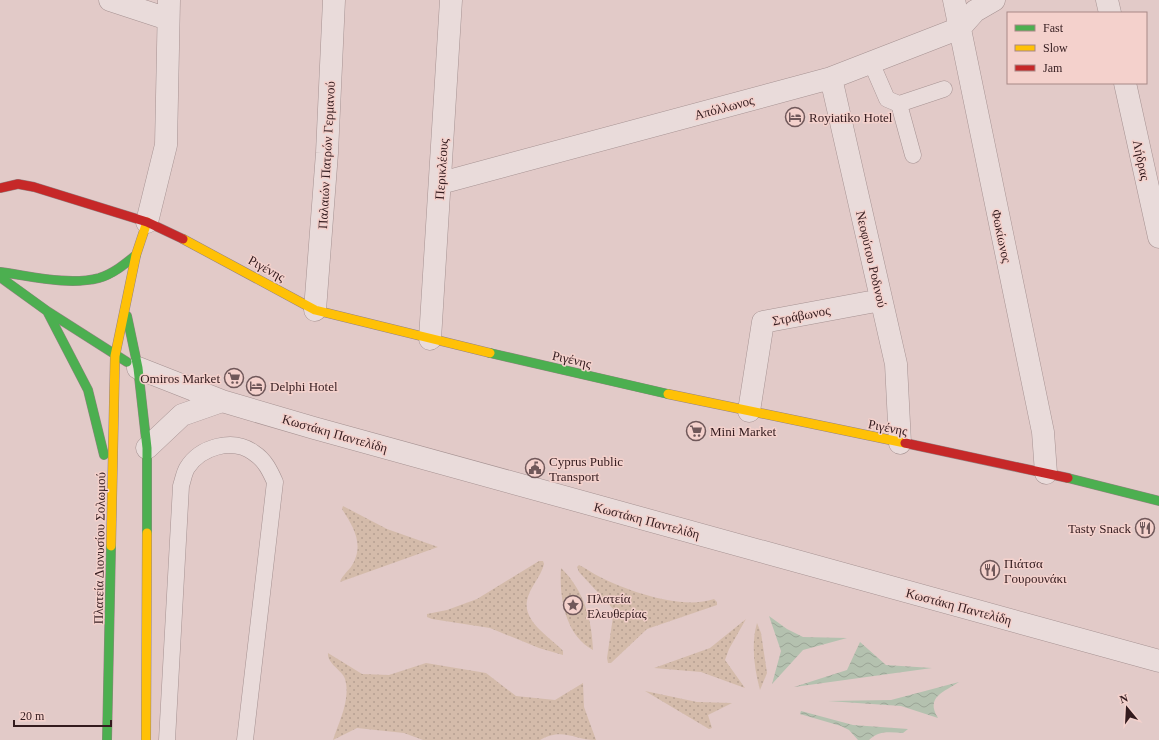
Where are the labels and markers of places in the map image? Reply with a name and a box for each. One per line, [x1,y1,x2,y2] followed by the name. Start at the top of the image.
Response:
[784,106,806,128] hotel icon: Royiatiko Hotel
[809,110,893,125] place label: Royiatiko Hotel
[223,367,245,389] supermarket icon: Omiros Market
[140,371,220,386] place label: Omiros Market
[245,375,267,397] hotel icon: Delphi Hotel
[270,379,338,394] place label: Delphi Hotel
[685,420,707,442] supermarket icon: Mini Market
[710,424,776,439] place label: Mini Market
[549,454,623,484] place label: Cyprus Public Transport
[524,457,546,479] public building icon: Cyprus Public Transport
[1134,517,1156,539] restaurant icon: Tasty Snack
[1068,521,1131,536] place label: Tasty Snack
[1004,556,1067,586] place label: Πιάτσα Γουρουνάκι
[979,559,1001,581] restaurant icon: Πιάτσα Γουρουνάκι
[587,591,648,621] place label: Πλατεία Ελευθερίας
[562,594,584,616] place icon: Πλατεία Ελευθερίας

